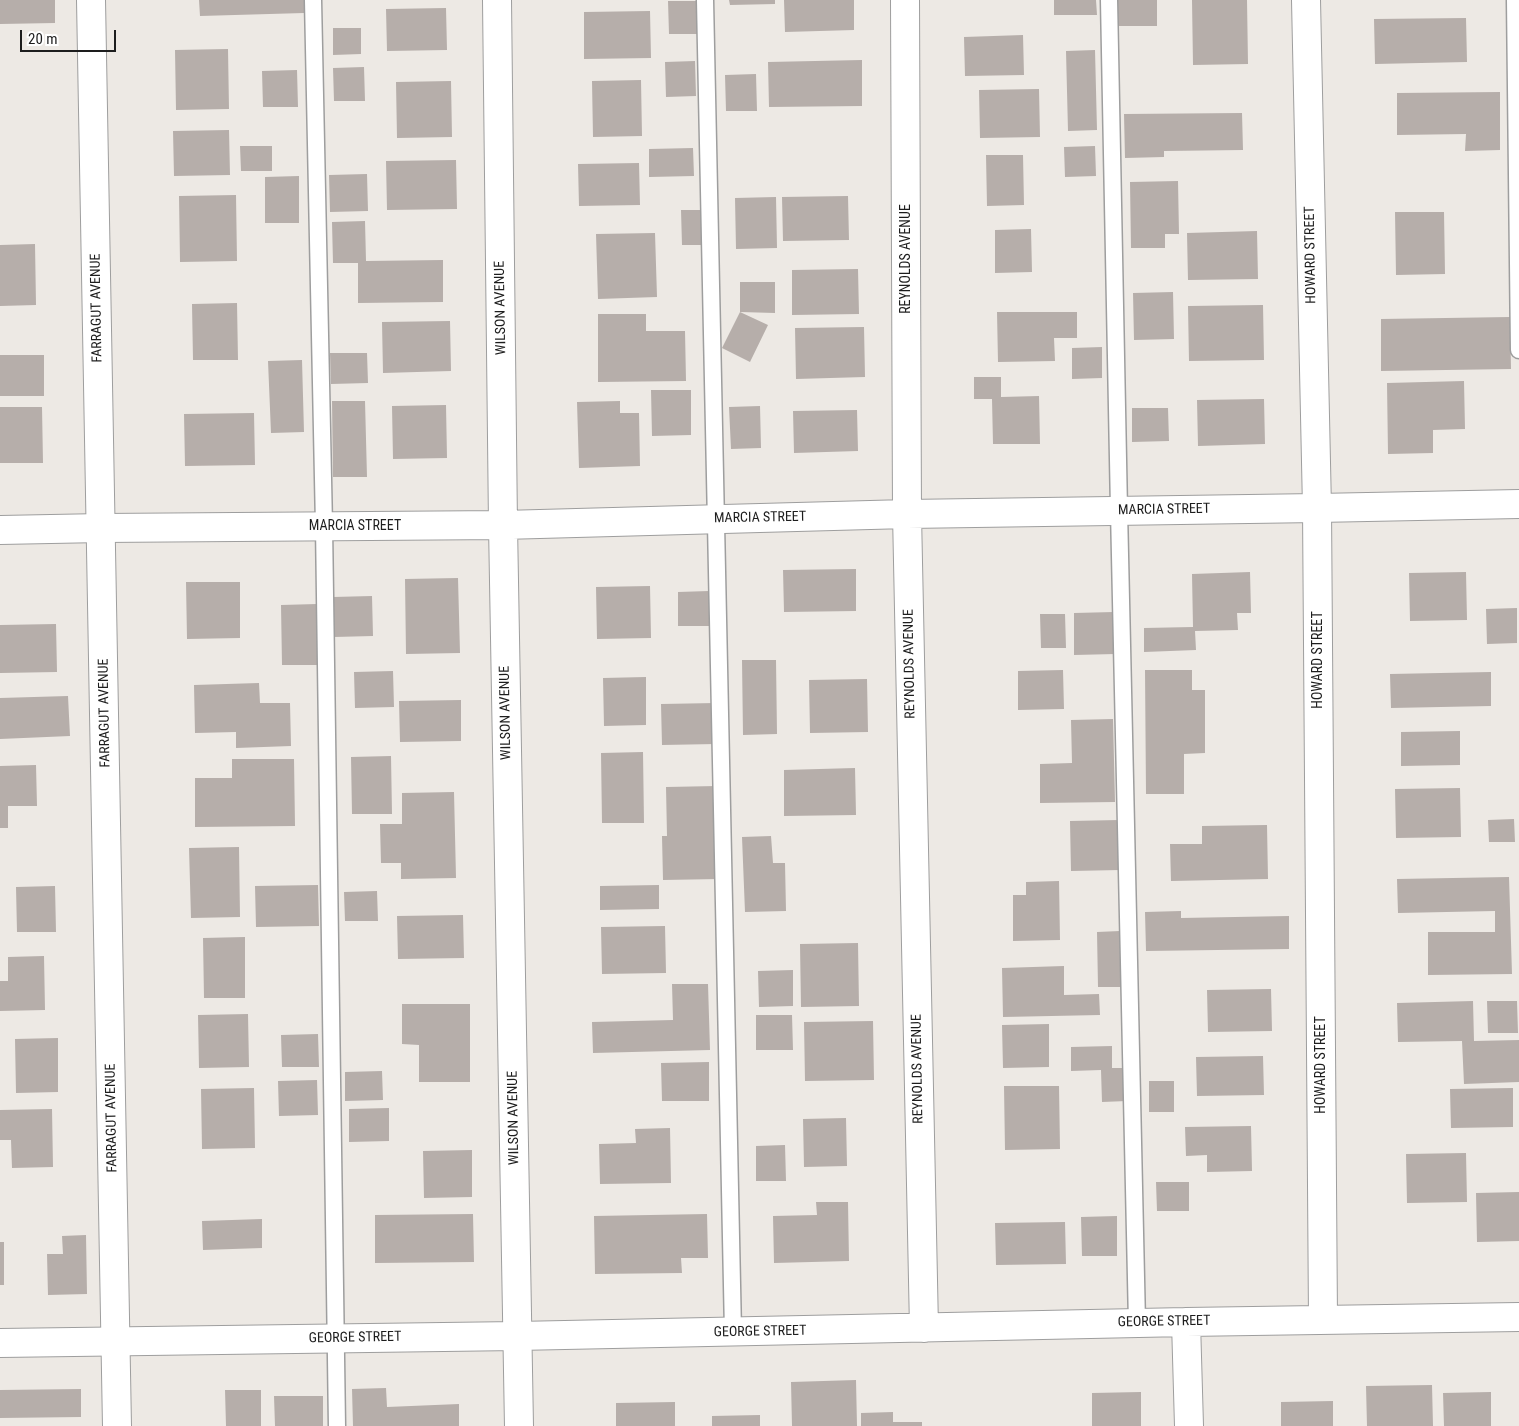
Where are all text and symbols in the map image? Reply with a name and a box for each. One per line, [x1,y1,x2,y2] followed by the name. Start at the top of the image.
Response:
[22,20,119,52] scale bar
[28,30,58,48] text: 20 m
[898,204,914,314] street label: REYNOLDS AVENUE
[1302,206,1320,304] street label: HOWARD STREET
[88,253,106,363] street label: FARRAGUT AVENUE
[492,261,510,355] street label: WILSON AVENUE
[1118,501,1210,519] street label: MARCIA STREET
[714,509,806,527] street label: MARCIA STREET
[309,518,401,534] street label: MARCIA STREET
[901,609,919,719] street label: REYNOLDS AVENUE
[1310,611,1326,709] street label: HOWARD STREET
[96,658,114,768] street label: FARRAGUT AVENUE
[497,666,515,760] street label: WILSON AVENUE
[909,1014,927,1124] street label: REYNOLDS AVENUE
[1313,1016,1329,1114] street label: HOWARD STREET
[103,1063,121,1173] street label: FARRAGUT AVENUE
[505,1071,523,1165] street label: WILSON AVENUE
[1117,1313,1211,1331] street label: GEORGE STREET
[713,1323,807,1341] street label: GEORGE STREET
[308,1329,402,1347] street label: GEORGE STREET

